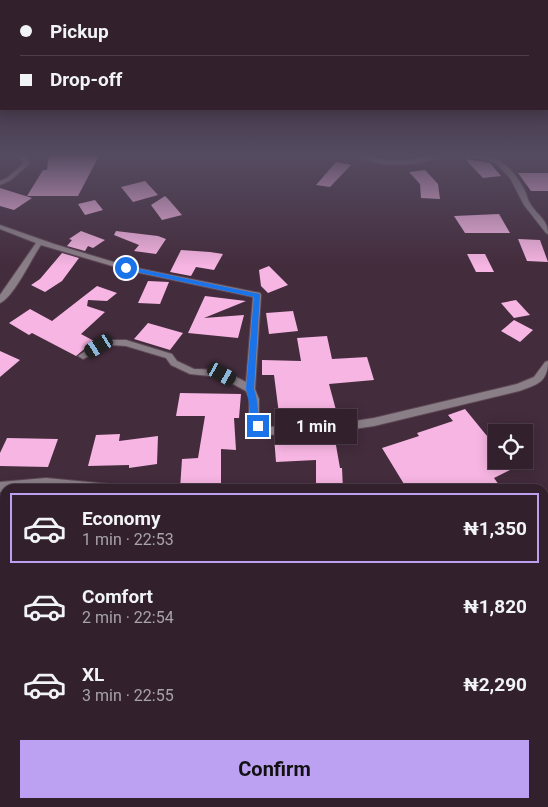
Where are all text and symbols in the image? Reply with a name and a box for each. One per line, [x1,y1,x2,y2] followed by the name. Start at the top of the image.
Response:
[50,20,109,43] text: Pickup
[50,68,122,91] text: Drop-off
[115,257,137,279] route start
[82,332,115,360] car
[205,360,238,388] car
[276,408,358,444] callout: 1 min
[247,415,269,437] route end
[296,417,336,436] text: 1 min
[488,424,533,469] map controls
[488,424,533,469] button: locate
[22,506,67,551] icon: car
[82,507,161,530] text: Economy
[463,517,527,540] text: ₦1,350
[82,530,174,549] text: 1 min · 22:53
[22,584,67,629] icon: car
[82,585,153,608] text: Comfort
[463,595,527,618] text: ₦1,820
[82,608,174,627] text: 2 min · 22:54
[22,662,67,707] icon: car
[82,663,104,686] text: XL
[463,673,527,696] text: ₦2,290
[82,686,174,705] text: 3 min · 22:55
[20,740,529,798] button: Confirm

